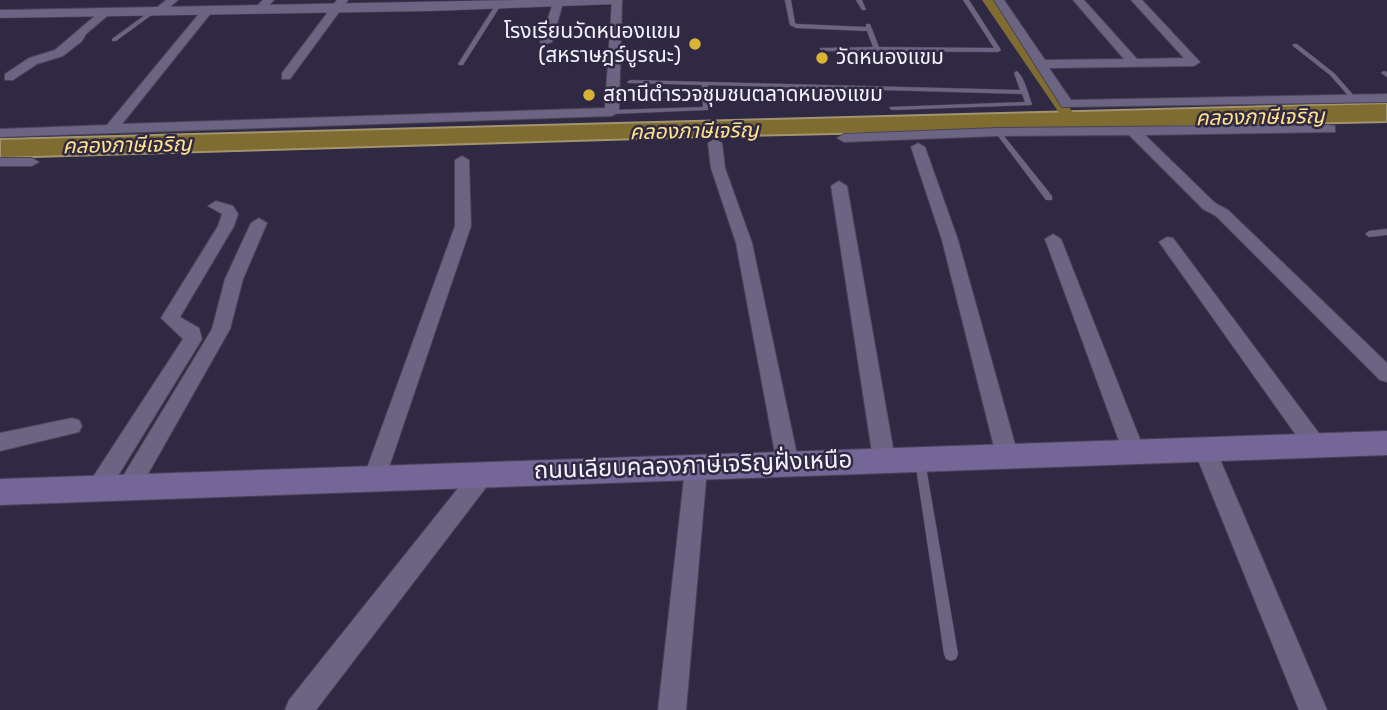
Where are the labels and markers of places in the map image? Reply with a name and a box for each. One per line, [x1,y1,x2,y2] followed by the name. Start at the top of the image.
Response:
[504,19,681,69] place label: โรงเรียนวัดหนองแขม (สหราษฎร์บูรณะ)
[687,36,703,52] marker: โรงเรียนวัดหนองแขม (สหราษฎร์บูรณะ)
[836,45,944,71] place label: วัดหนองแขม
[814,50,830,66] marker: วัดหนองแขม
[603,82,883,108] place label: สถานีตำรวจชุมชนตลาดหนองแขม
[581,87,597,103] marker: สถานีตำรวจชุมชนตลาดหนองแขม

